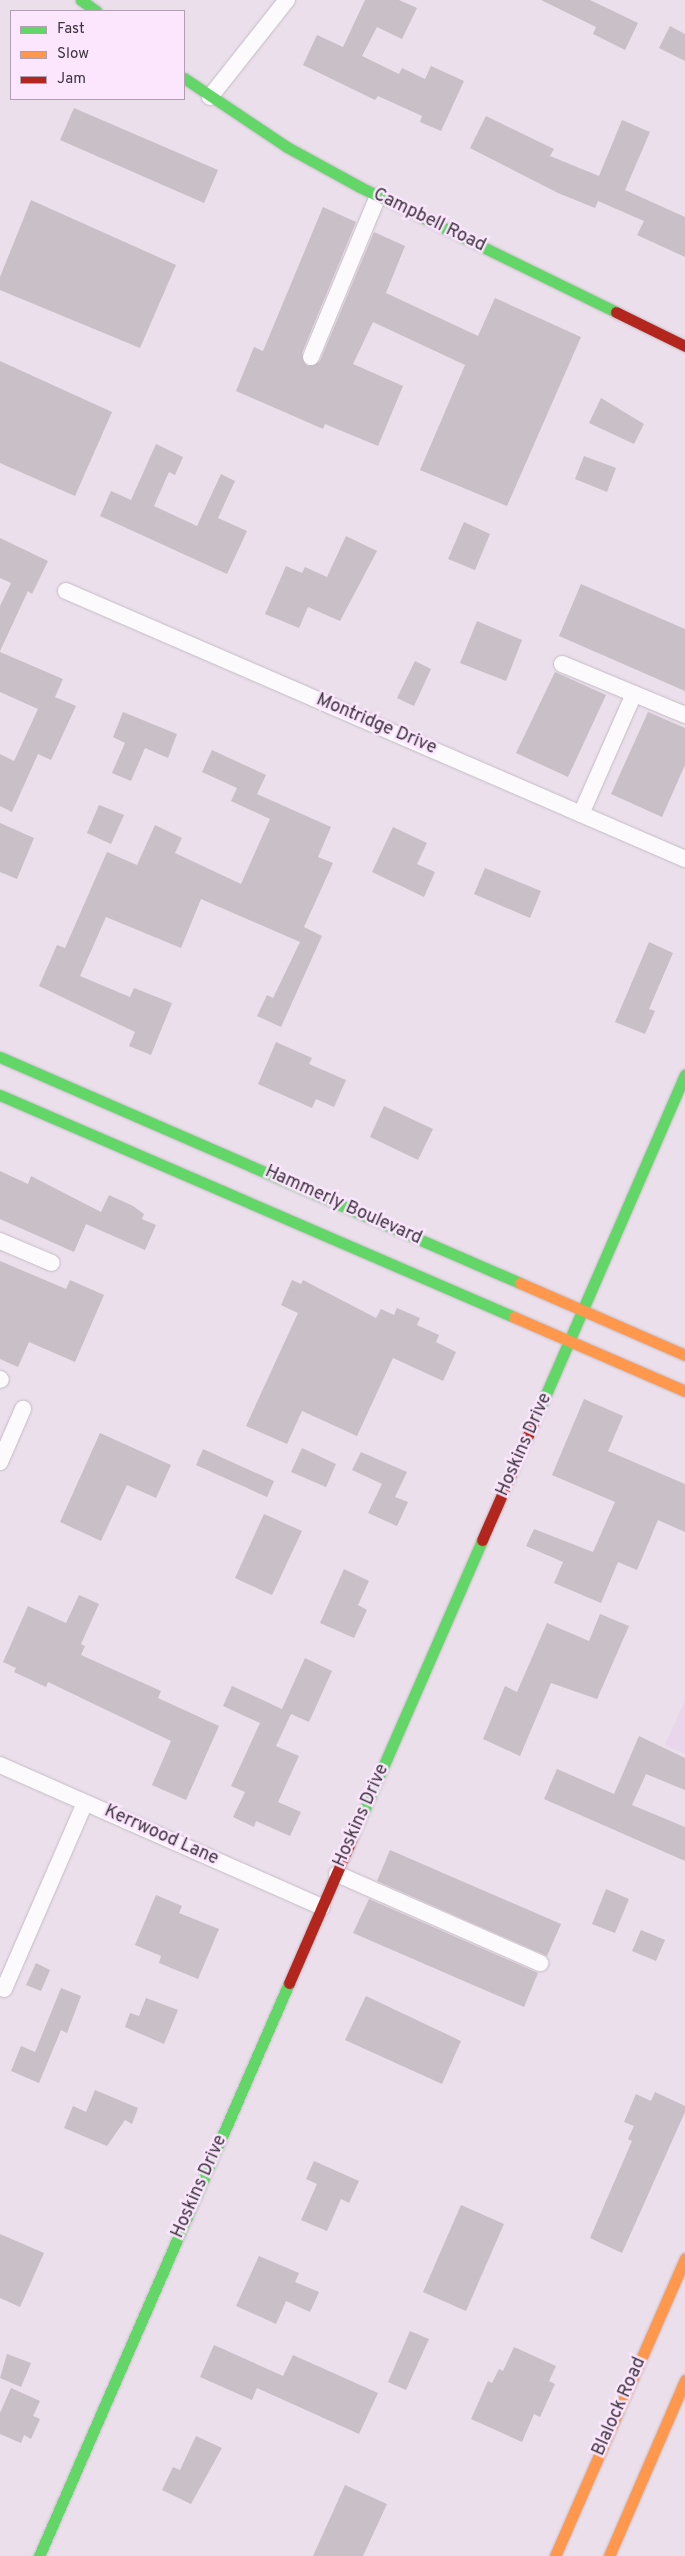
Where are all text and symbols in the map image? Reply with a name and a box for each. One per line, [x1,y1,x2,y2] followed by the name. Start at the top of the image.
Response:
[10,10,185,100] legend
[57,20,85,39] text: Fast
[57,45,89,64] text: Slow
[57,70,86,89] text: Jam
[369,184,489,258] street label: Campbell Road
[313,690,439,760] street label: Montridge Drive
[261,1162,425,1250] street label: Hammerly Boulevard
[493,1390,557,1500] street label: Hoskins Drive
[330,1761,394,1871] street label: Hoskins Drive
[101,1801,221,1871] street label: Kerrwood Lane
[168,2132,232,2242] street label: Hoskins Drive
[589,2354,651,2460] street label: Blalock Road

